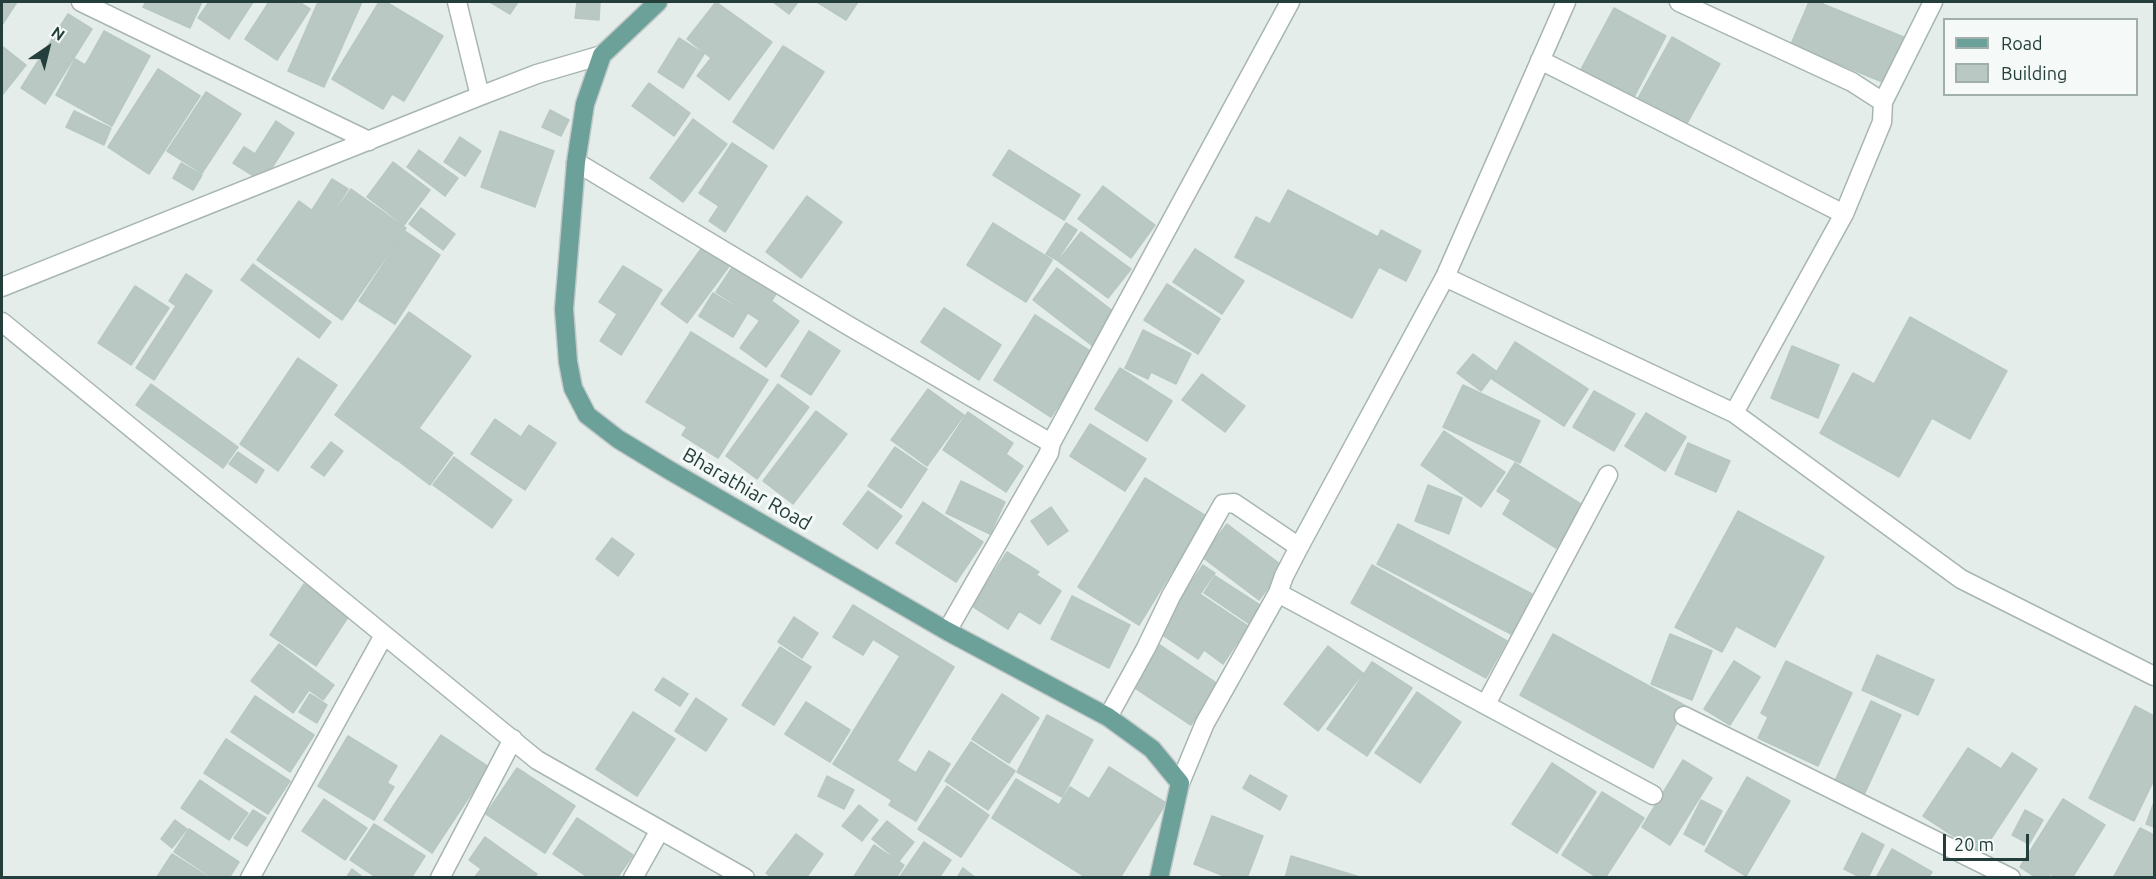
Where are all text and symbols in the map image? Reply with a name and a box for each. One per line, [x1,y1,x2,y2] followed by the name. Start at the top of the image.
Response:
[18,18,78,78] north arrow
[1943,18,2138,96] legend
[48,22,68,44] text: N
[2001,33,2043,53] text: Road
[2001,63,2067,83] text: Building
[678,442,816,536] street label: Bharathiar Road
[1946,822,2032,860] scale bar
[1954,834,1994,854] text: 20 m

